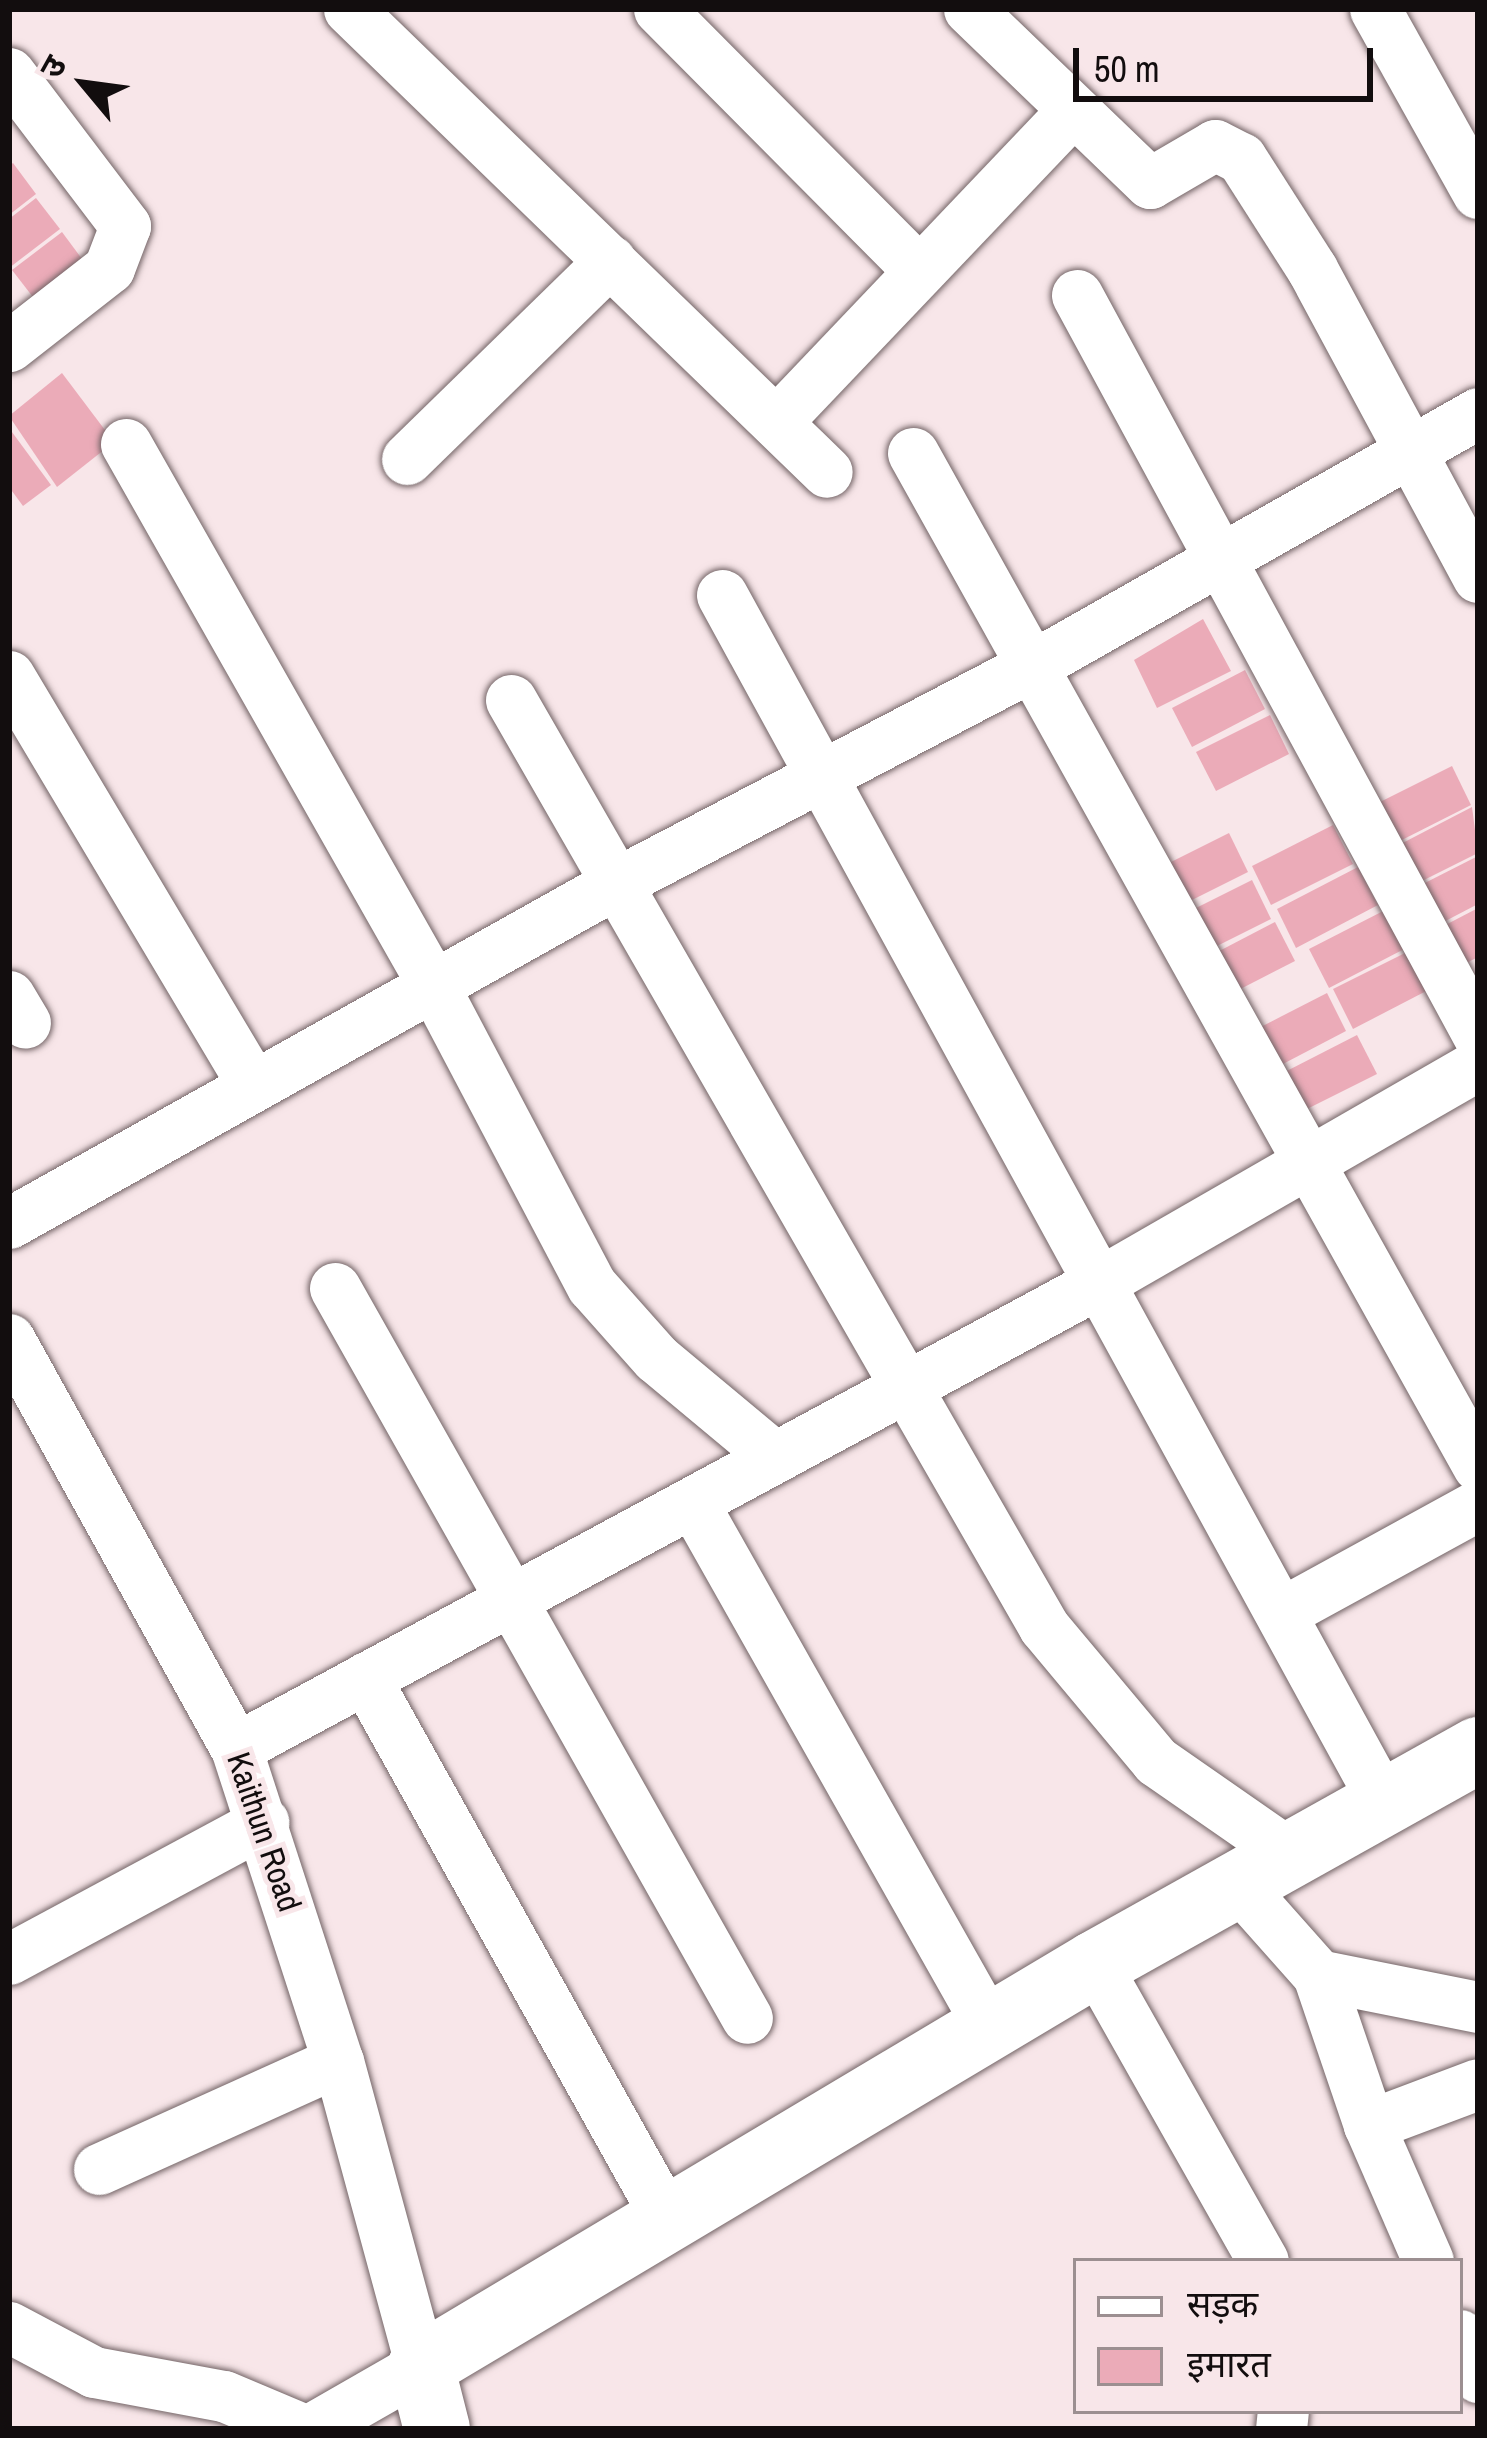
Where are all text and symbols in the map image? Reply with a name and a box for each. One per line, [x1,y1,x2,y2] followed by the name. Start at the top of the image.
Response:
[24,24,144,144] north arrow
[1079,24,1379,98] scale bar
[1094,45,1160,93] text: 50 m
[29,47,76,86] text: उ
[218,1747,310,1917] street label: Kaithun Road
[1073,2258,1463,2414] legend
[1187,2280,1258,2328] text: सड़क
[1187,2340,1271,2388] text: इमारत

